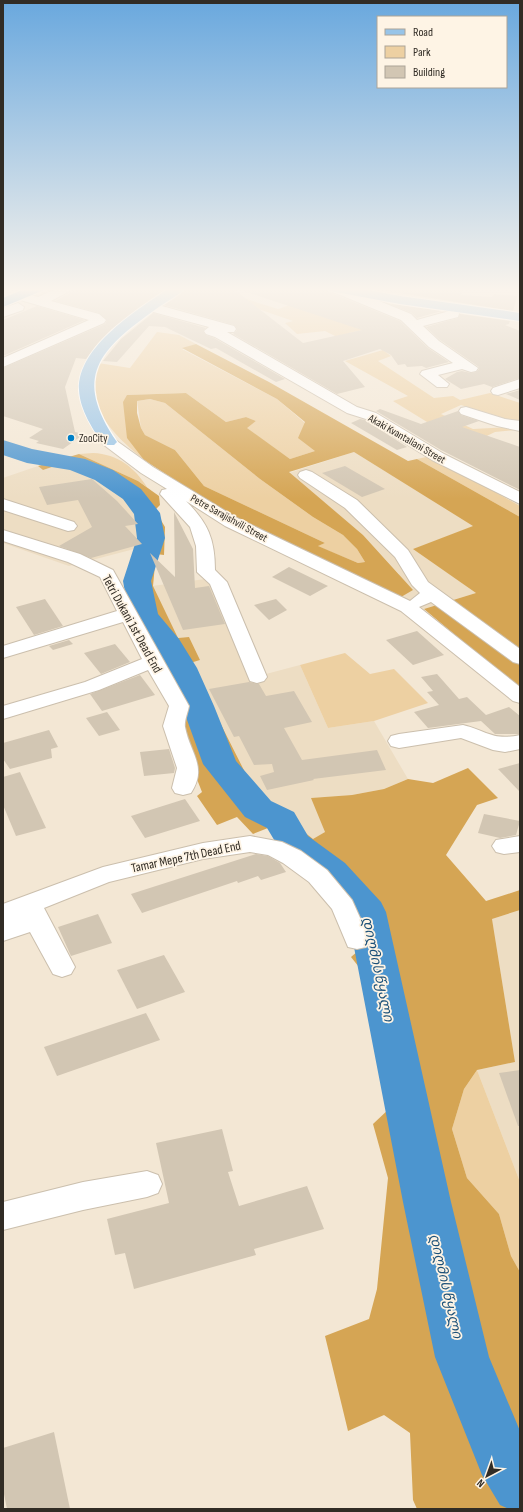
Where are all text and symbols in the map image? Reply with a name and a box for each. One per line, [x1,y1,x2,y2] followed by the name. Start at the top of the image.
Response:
[377,16,507,88] legend
[413,25,433,40] text: Road
[413,45,431,60] text: Park
[413,65,445,80] text: Building
[365,411,448,467] street label: Akaki Kvantaliani Street
[79,432,108,445] place label: ZooCity
[66,433,76,443] marker: ZooCity
[188,491,270,545] street label: Petre Sarajishvili Street
[98,572,166,676] street label: Tetri Dukani 1st Dead End
[130,838,242,876] street label: Tamar Mepe 7th Dead End
[359,915,398,1024] water label: დიღმის წყალი
[426,1232,466,1341] water label: დიღმის წყალი
[467,1456,507,1496] north arrow
[474,1476,487,1490] text: N

